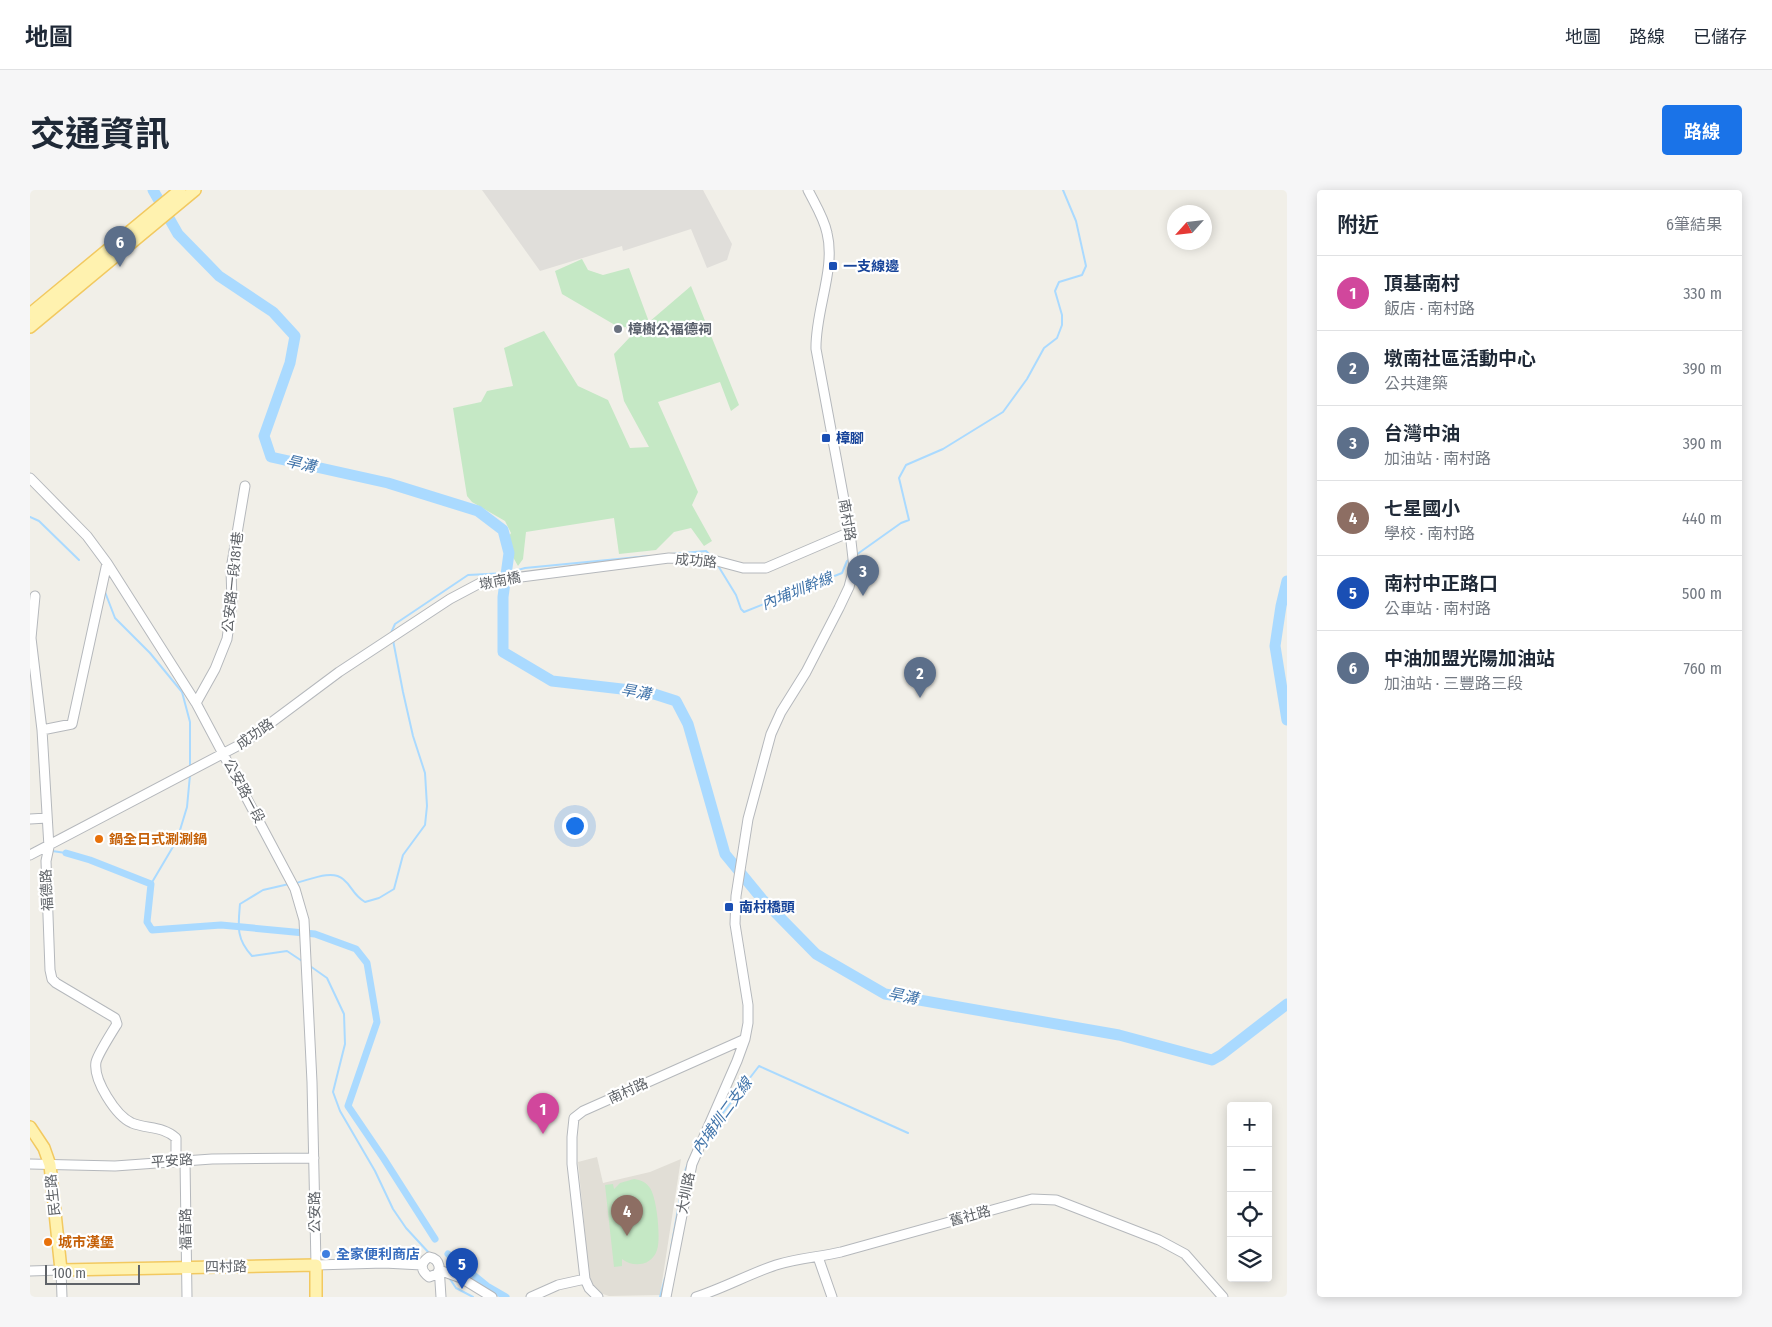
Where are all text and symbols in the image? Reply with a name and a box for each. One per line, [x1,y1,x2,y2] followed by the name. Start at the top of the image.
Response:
[25,23,73,51] text: 地圖
[1565,26,1601,48] text: 地圖
[1629,26,1665,48] text: 路線
[1693,26,1747,48] text: 已儲存
[1662,105,1742,155] button: 路線
[30,113,170,155] text: 交通資訊
[1167,205,1212,250] north arrow
[1337,212,1379,238] text: 附近
[1666,215,1722,234] text: 6筆結果
[104,226,136,267] pin: 6
[843,258,899,275] place label: 一支線邊
[827,260,839,272] marker: 一支線邊
[1384,272,1460,295] text: 頂基南村
[1350,284,1356,303] text: 1
[1683,284,1722,303] text: 330 m
[1384,299,1475,318] text: 飯店 · 南村路
[628,321,712,338] place label: 樟樹公福德祠
[612,323,624,335] marker: 樟樹公福德祠
[1384,347,1536,370] text: 墩南社區活動中心
[1349,359,1357,378] text: 2
[1683,359,1722,378] text: 390 m
[1384,374,1448,393] text: 公共建築
[1384,422,1460,445] text: 台灣中油
[836,430,864,447] place label: 樟腳
[820,432,832,444] marker: 樟腳
[1349,434,1357,453] text: 3
[1683,434,1722,453] text: 390 m
[1384,449,1491,468] text: 加油站 · 南村路
[284,452,320,477] water label: 旱溝
[1384,497,1460,520] text: 七星國小
[835,498,859,542] street label: 南村路
[1349,509,1357,528] text: 4
[1682,509,1722,528] text: 440 m
[1384,524,1475,543] text: 學校 · 南村路
[219,531,247,633] street label: 公安路一段181巷
[674,551,718,571] street label: 成功路
[847,555,879,596] pin: 3
[759,568,837,613] water label: 內埔圳幹線
[478,569,522,593] street label: 墩南橋
[1384,572,1498,595] text: 南村中正路口
[1349,584,1357,603] text: 5
[1682,584,1722,603] text: 500 m
[1384,599,1491,618] text: 公車站 · 南村路
[1384,647,1555,670] text: 中油加盟光陽加油站
[904,657,936,698] pin: 2
[1349,659,1357,678] text: 6
[1684,659,1722,678] text: 760 m
[1384,674,1523,693] text: 加油站 · 三豐路三段
[620,681,654,704] water label: 旱溝
[233,715,277,753] street label: 成功路
[220,756,268,826] street label: 公安路一段
[562,813,588,839] your location
[109,831,207,848] place label: 鍋全日式涮涮鍋
[93,833,105,845] marker: 鍋全日式涮涮鍋
[37,869,57,911] street label: 福德路
[739,899,795,916] place label: 南村橋頭
[723,901,735,913] marker: 南村橋頭
[886,984,921,1008] water label: 旱溝
[688,1073,757,1158] water label: 內埔圳二支線
[605,1075,651,1107] street label: 南村路
[527,1093,559,1134] pin: 1
[1227,1102,1272,1282] map controls
[1227,1102,1272,1147] button: +
[1227,1147,1272,1192] button: −
[150,1151,194,1171] street label: 平安路
[674,1171,698,1215] street label: 大圳路
[42,1173,64,1217] street label: 民生路
[306,1191,324,1233] street label: 公安路
[1227,1192,1272,1237] button: locate
[611,1195,643,1236] pin: 4
[948,1202,992,1230] street label: 舊社路
[177,1208,195,1250] street label: 福音路
[58,1234,114,1251] place label: 城市漢堡
[42,1236,54,1248] marker: 城市漢堡
[1227,1237,1272,1282] button: layers
[336,1246,420,1263] place label: 全家便利商店
[320,1248,332,1260] marker: 全家便利商店
[446,1248,478,1289] pin: 5
[205,1258,247,1276] street label: 四村路
[45,1262,140,1285] scale bar
[52,1265,86,1282] text: 100 m

